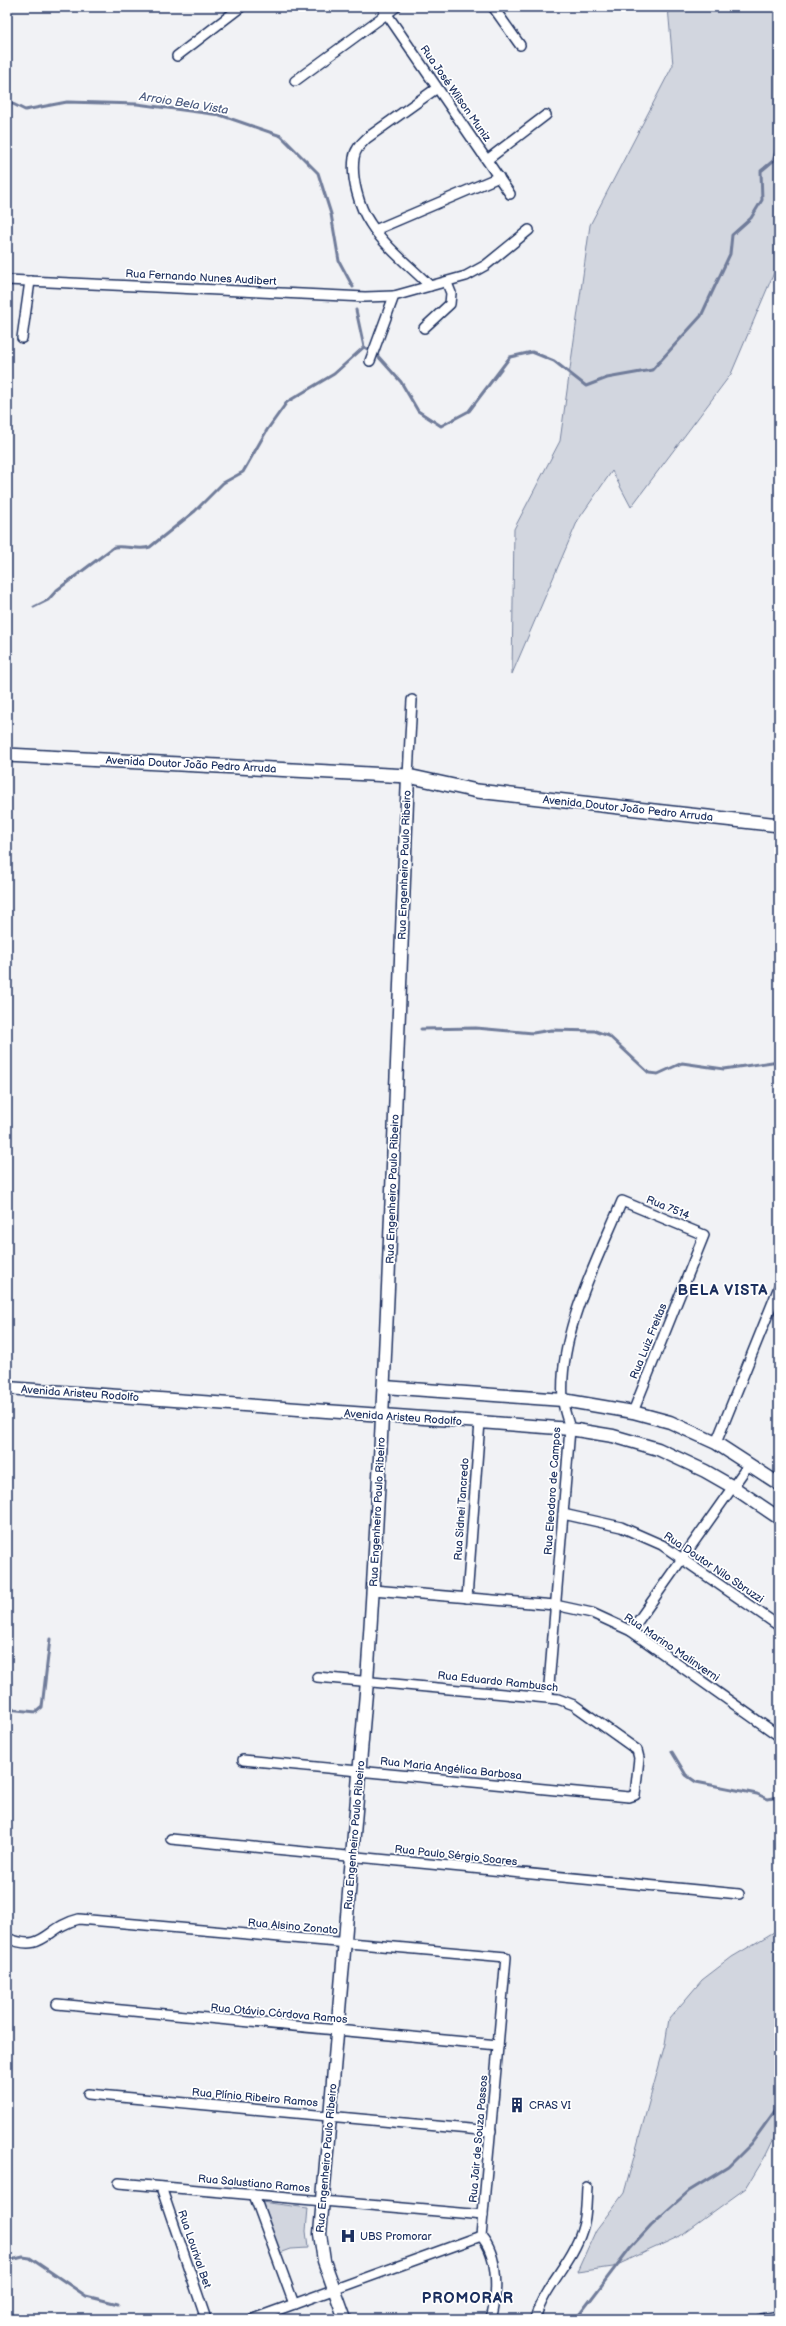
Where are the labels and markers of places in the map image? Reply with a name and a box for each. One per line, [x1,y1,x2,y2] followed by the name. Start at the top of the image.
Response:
[508,2096,526,2114] building icon: CRAS VI
[529,2099,571,2112] place label: CRAS VI
[339,2227,357,2245] hospital icon: UBS Promorar
[360,2230,432,2243] place label: UBS Promorar

